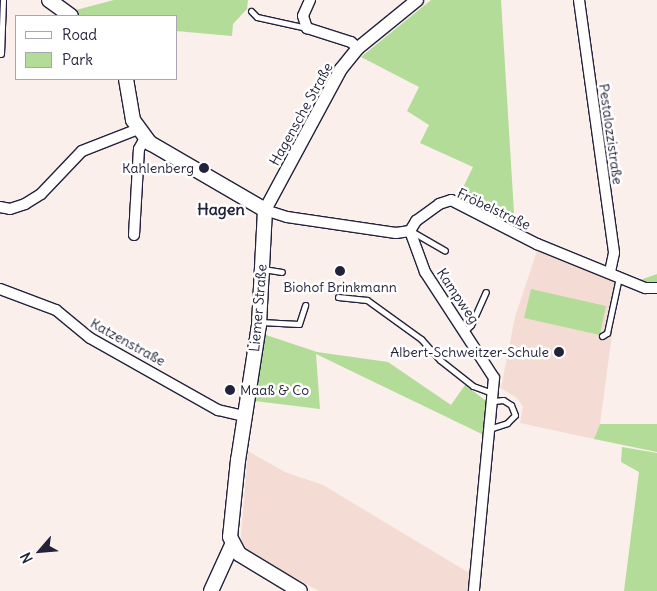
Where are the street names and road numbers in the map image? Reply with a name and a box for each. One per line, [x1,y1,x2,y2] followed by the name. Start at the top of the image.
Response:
[266,60,336,168] street label: Hagensche Straße
[596,82,626,186] street label: Pestalozzistraße
[455,185,533,233] street label: Fröbelstraße
[246,263,270,353] street label: Liemer Straße
[433,265,483,327] street label: Kampweg
[88,314,168,370] street label: Katzenstraße

